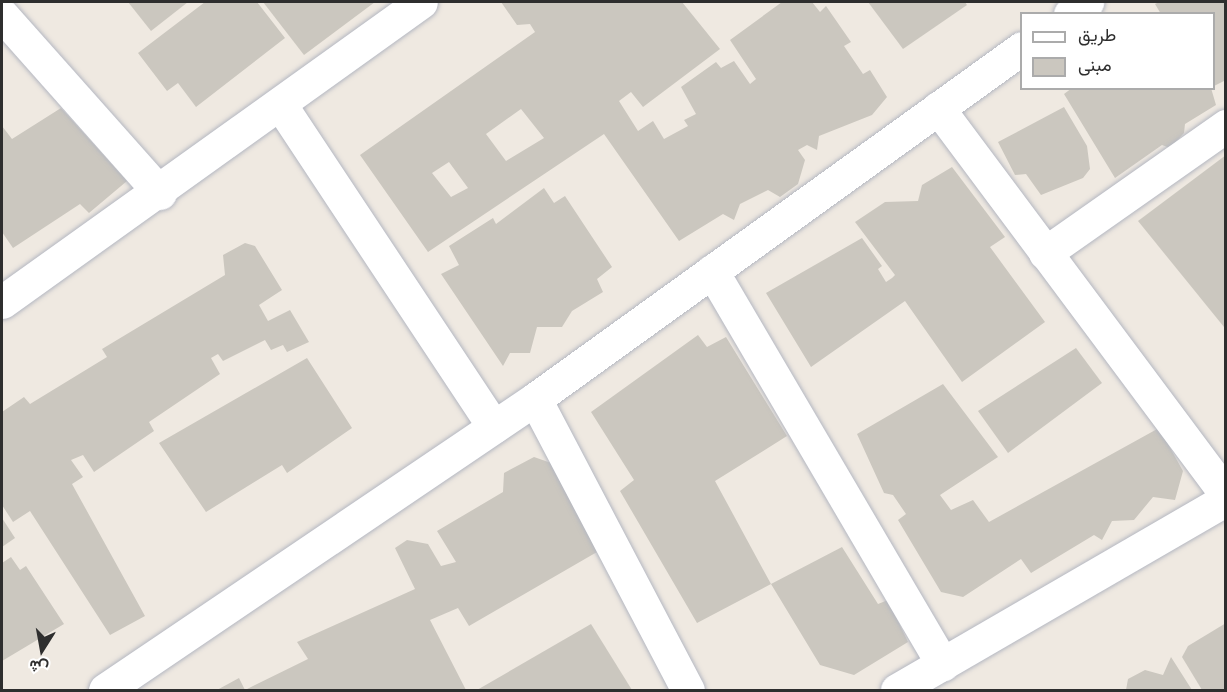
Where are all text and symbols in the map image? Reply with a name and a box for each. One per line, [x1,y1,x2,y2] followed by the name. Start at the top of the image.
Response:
[1020,12,1215,90] legend
[1078,23,1116,45] text: طريق
[1078,53,1112,75] text: مبنى
[12,620,72,680] north arrow
[27,656,50,679] text: ش

